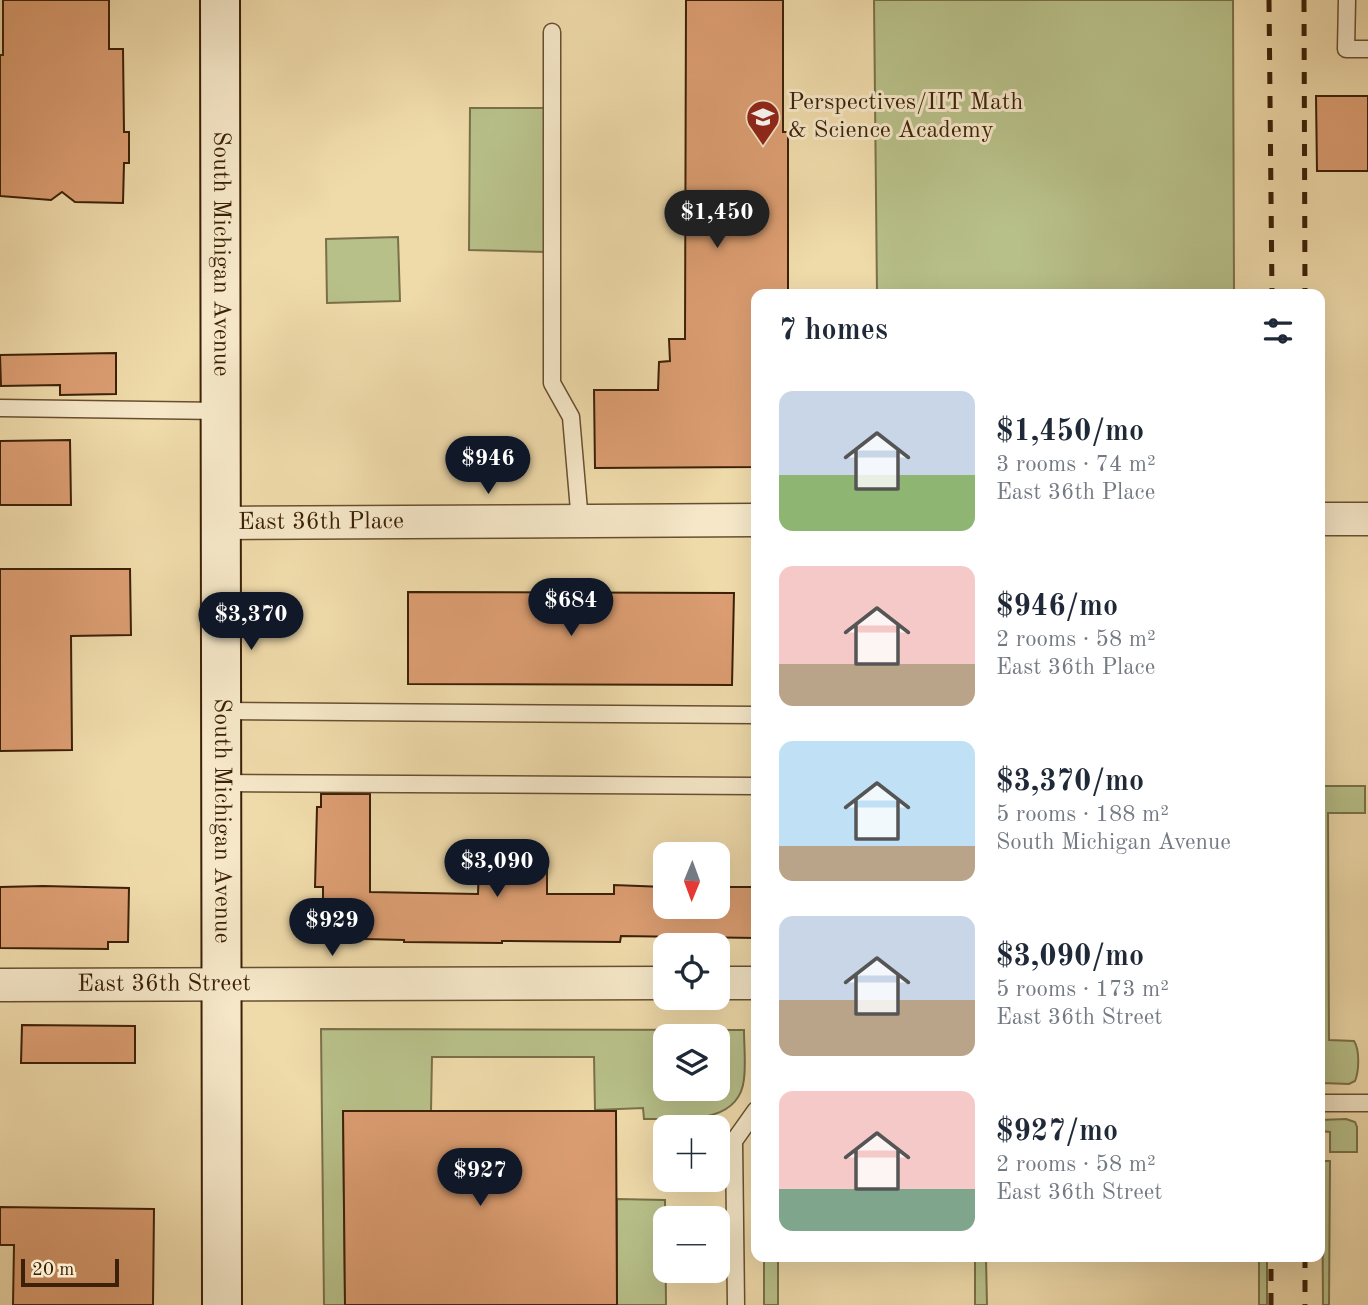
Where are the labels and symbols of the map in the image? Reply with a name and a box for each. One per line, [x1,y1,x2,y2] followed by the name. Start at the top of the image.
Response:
[788,91,1023,143] place label: Perspectives/IIT Math & Science Academy
[744,98,782,147] school or university icon: Perspectives/IIT Math & Science Academy
[208,131,233,377] street label: South Michigan Avenue
[660,190,774,250] pin: $1,450
[447,436,529,496] pin: $946
[238,510,404,535] street label: East 36th Place
[530,578,612,638] pin: $684
[194,592,308,652] pin: $3,370
[209,698,233,944] street label: South Michigan Avenue
[440,839,554,899] pin: $3,090
[653,842,730,919] north arrow
[291,898,373,958] pin: $929
[77,972,251,997] street label: East 36th Street
[439,1148,521,1208] pin: $927
[21,1256,119,1288] scale bar

